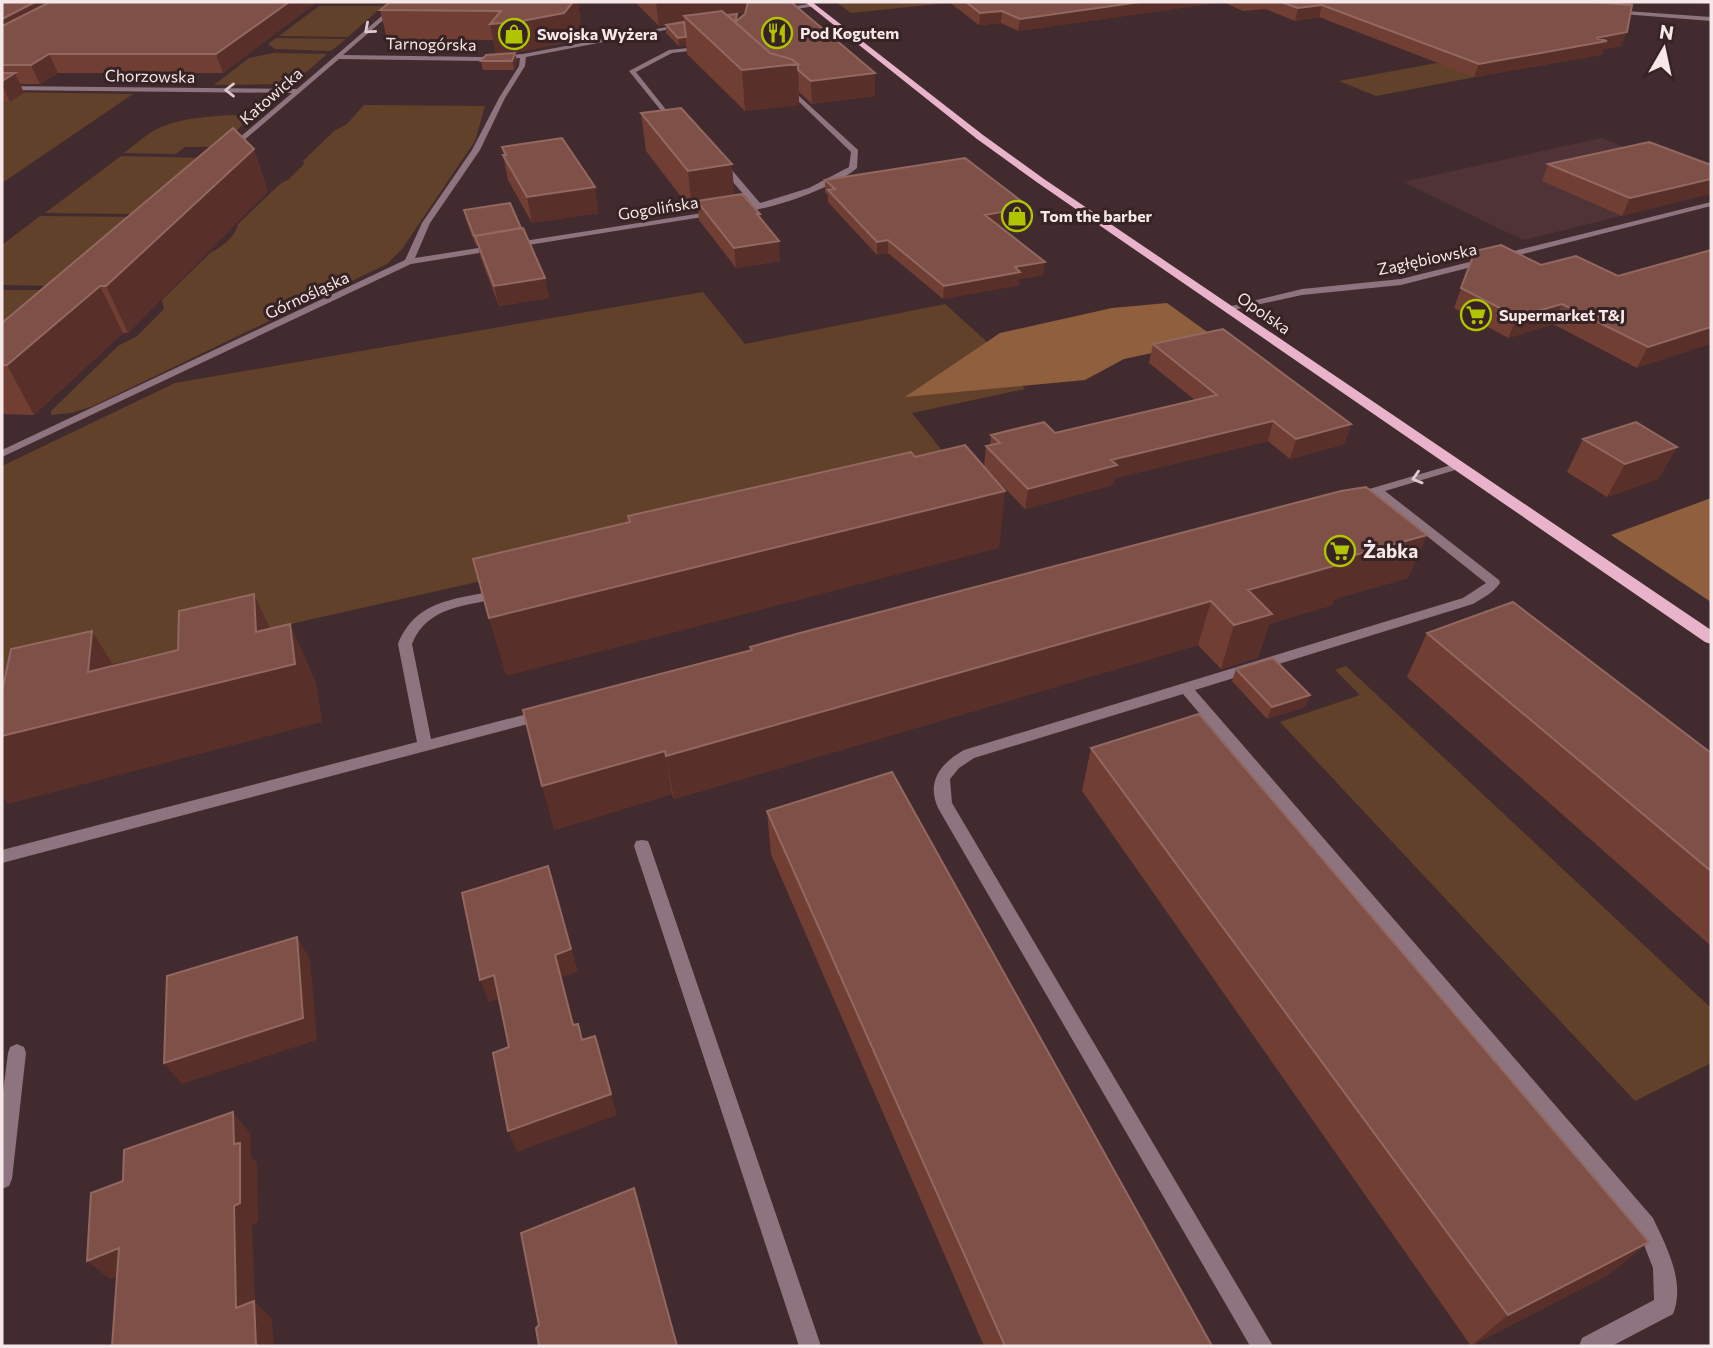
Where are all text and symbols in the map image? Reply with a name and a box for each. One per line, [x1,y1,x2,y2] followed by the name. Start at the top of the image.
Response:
[1629,14,1699,84] north arrow
[760,16,794,50] restaurant icon: Pod Kogutem
[497,17,531,51] shop icon: Swojska Wyżera
[1658,19,1676,44] text: N
[365,21,378,33] one-way arrow
[800,23,899,42] place label: Pod Kogutem
[537,24,658,43] place label: Swojska Wyżera
[385,33,477,54] street label: Tarnogórska
[235,63,306,128] street label: Katowicka
[105,65,195,86] street label: Chorzowska
[224,82,234,98] one-way arrow
[616,192,699,223] street label: Gogolińska
[1000,199,1034,233] shop icon: Tom the barber
[1040,206,1153,225] place label: Tom the barber
[1376,239,1478,278] street label: Zagłębiowska
[262,267,352,322] street label: Górnośląska
[1234,287,1295,338] street label: Opolska
[1459,298,1493,332] supermarket icon: Supermarket T&J
[1499,305,1625,324] place label: Supermarket T&J
[1411,470,1424,484] one-way arrow
[1323,534,1357,568] supermarket icon: Żabka
[1363,539,1418,562] place label: Żabka

